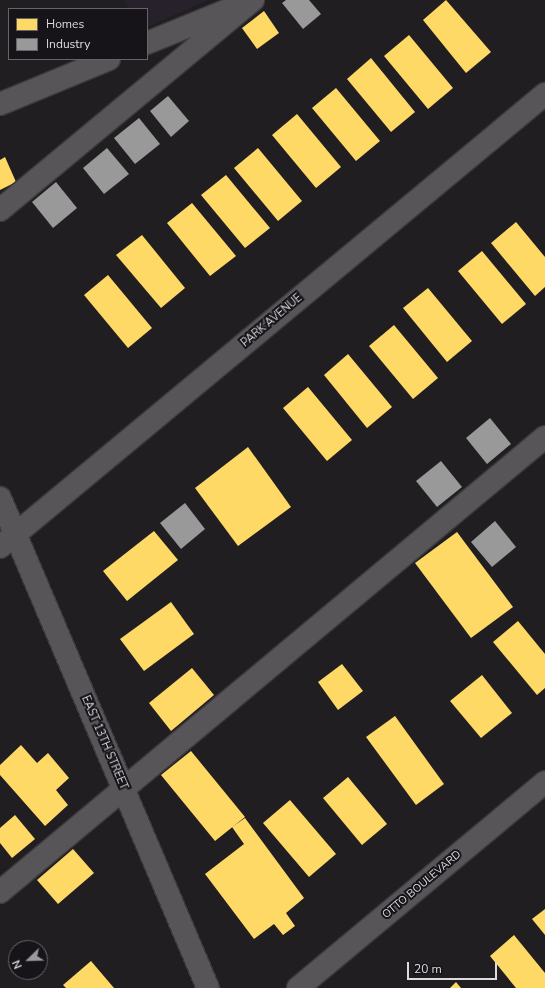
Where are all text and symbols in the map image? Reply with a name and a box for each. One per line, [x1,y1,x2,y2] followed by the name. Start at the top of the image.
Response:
[8,8,148,60] legend
[46,16,84,32] text: Homes
[46,36,90,52] text: Industry
[239,292,305,350] street label: PARK AVENUE
[78,694,130,792] street label: EAST 13TH STREET
[380,848,464,922] street label: OTTO BOULEVARD
[8,940,48,980] north arrow
[409,954,499,980] scale bar
[9,958,26,971] text: N
[414,961,442,977] text: 20 m

